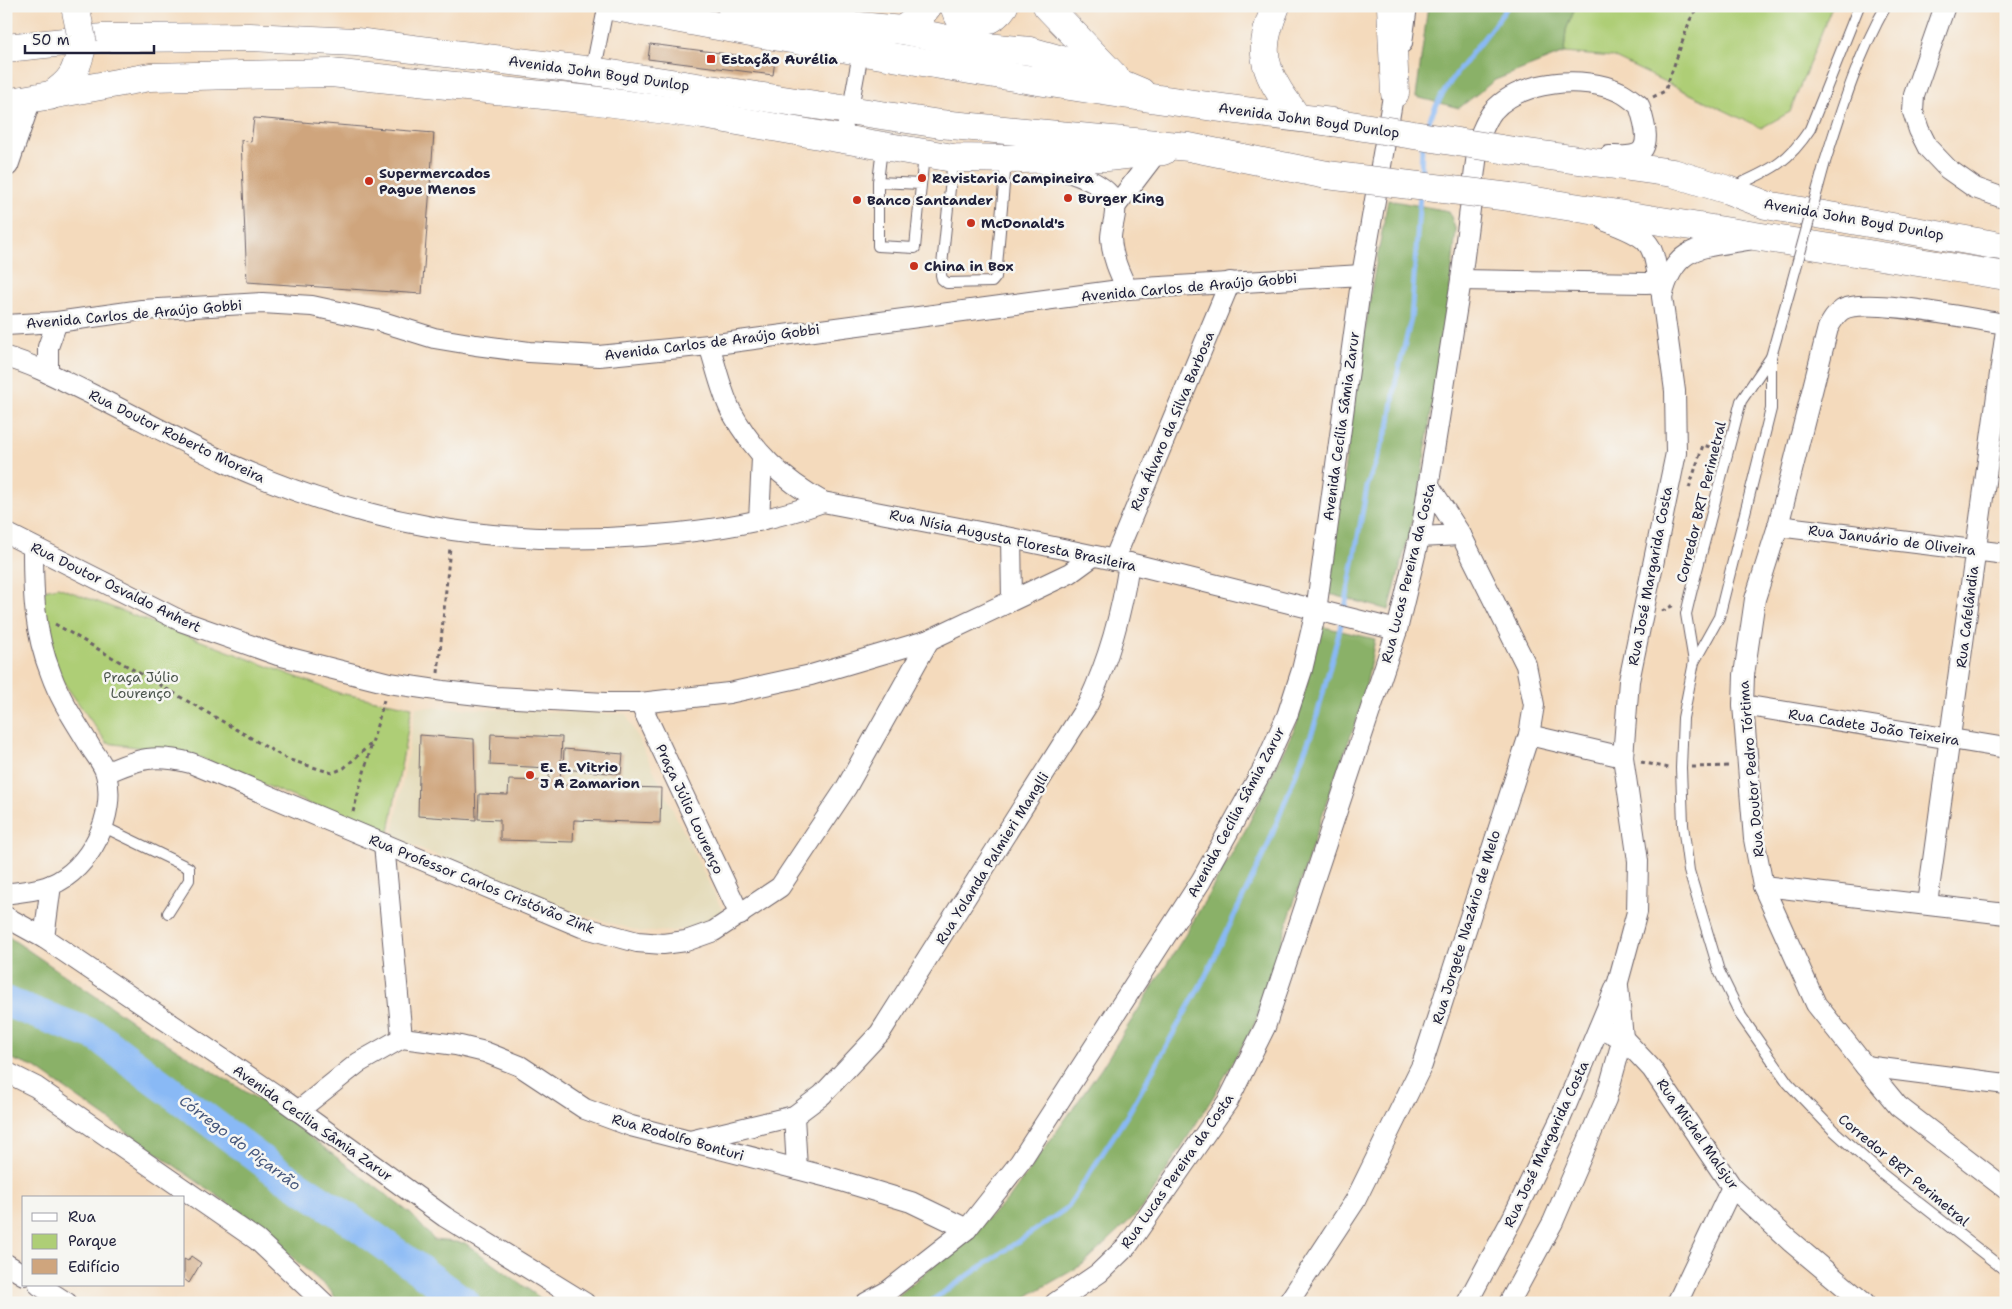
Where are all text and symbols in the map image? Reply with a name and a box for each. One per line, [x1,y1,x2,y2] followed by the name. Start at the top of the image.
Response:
[25,22,154,54] scale bar
[32,30,70,50] text: 50 m
[721,50,838,68] place label: Estação Aurélia
[507,51,691,95] street label: Avenida John Boyd Dunlop
[705,53,717,65] marker: Estação Aurélia
[1217,98,1401,142] street label: Avenida John Boyd Dunlop
[379,164,490,198] place label: Supermercados Pague Menos
[932,169,1094,187] place label: Revistaria Campineira
[916,172,928,184] marker: Revistaria Campineira
[363,175,375,187] marker: Supermercados Pague Menos
[1078,189,1164,207] place label: Burger King
[867,191,993,209] place label: Banco Santander
[1062,192,1074,204] marker: Burger King
[851,194,863,206] marker: Banco Santander
[1763,194,1946,244] street label: Avenida John Boyd Dunlop
[981,214,1065,232] place label: McDonald's
[965,217,977,229] marker: McDonald's
[924,257,1013,275] place label: China in Box
[908,260,920,272] marker: China in Box
[1080,269,1298,305] street label: Avenida Carlos de Araújo Gobbi
[25,296,243,332] street label: Avenida Carlos de Araújo Gobbi
[603,320,821,364] street label: Avenida Carlos de Araújo Gobbi
[1126,328,1218,513] street label: Rua Álvaro da Silva Barbosa
[1319,330,1363,522] street label: Avenida Cecília Sâmia Zarur
[86,385,268,487] street label: Rua Doutor Roberto Moreira
[1672,419,1730,585] street label: Corredor BRT Perimetral
[1377,481,1439,665] street label: Rua Lucas Pereira da Costa
[1624,485,1676,667] street label: Rua José Margarida Costa
[888,505,1138,575] street label: Rua Nísia Augusta Floresta Brasileira
[1807,521,1977,559] street label: Rua Januário de Oliveira
[28,538,204,636] street label: Rua Doutor Osvaldo Anhert
[1952,565,1982,669] street label: Rua Cafelândia
[103,668,179,702] park label: Praça Júlio Lourenço
[1734,680,1768,858] street label: Rua Doutor Pedro Tórtima
[1787,705,1961,749] street label: Rua Cadete João Teixeira
[1183,723,1289,900] street label: Avenida Cecília Sâmia Zarur
[652,741,728,877] street label: Praça Júlio Lourenço
[540,758,640,792] place label: E. E. Vitrio J A Zamarion
[931,768,1053,948] street label: Rua Yolanda Palmieri Manglli
[524,769,536,781] marker: E. E. Vitrio J A Zamarion
[1428,828,1504,1026] street label: Rua Jorgete Nazário de Melo
[367,830,597,938] street label: Rua Professor Carlos Cristóvão Zink
[1499,1058,1593,1230] street label: Rua José Margarida Costa
[230,1061,397,1185] street label: Avenida Cecília Sâmia Zarur
[1653,1075,1743,1193] street label: Rua Michel Malsjur
[1117,1090,1238,1252] street label: Rua Lucas Pereira da Costa
[175,1091,305,1195] water label: Córrego do Piçarrão
[610,1110,746,1164] street label: Rua Rodolfo Bonturi
[1835,1110,1974,1231] street label: Corredor BRT Perimetral
[22,1196,185,1286] legend
[68,1207,97,1227] text: Rua
[68,1231,117,1251] text: Parque
[68,1257,120,1277] text: Edifício

